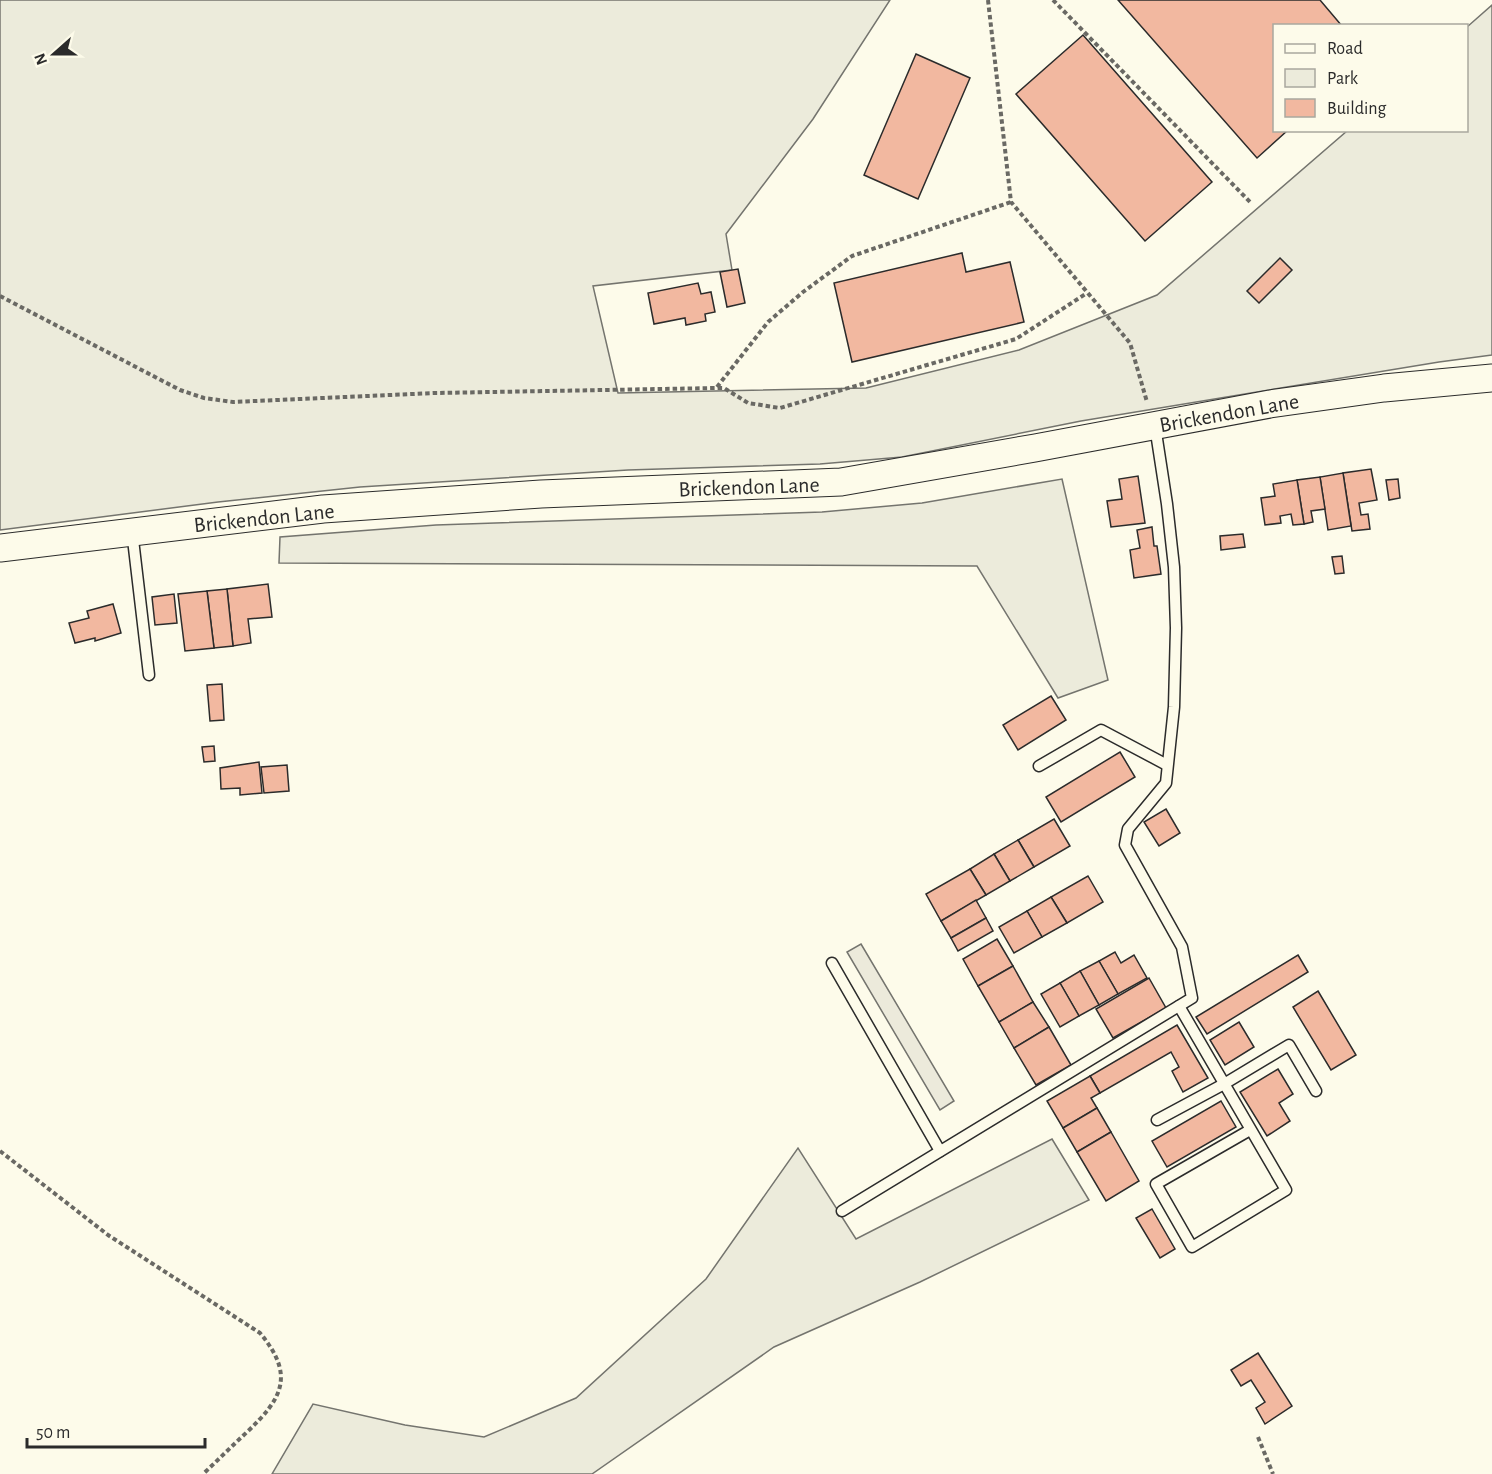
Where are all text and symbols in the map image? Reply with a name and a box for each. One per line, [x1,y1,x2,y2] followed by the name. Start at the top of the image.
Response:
[24,24,84,84] north arrow
[1273,24,1468,132] legend
[1327,40,1363,58] text: Road
[31,51,50,67] text: N
[1327,70,1359,88] text: Park
[1327,100,1387,118] text: Building
[1158,390,1301,436] street label: Brickendon Lane
[678,474,820,500] street label: Brickendon Lane
[193,500,335,536] street label: Brickendon Lane
[27,1411,206,1449] scale bar
[36,1424,70,1442] text: 50 m

